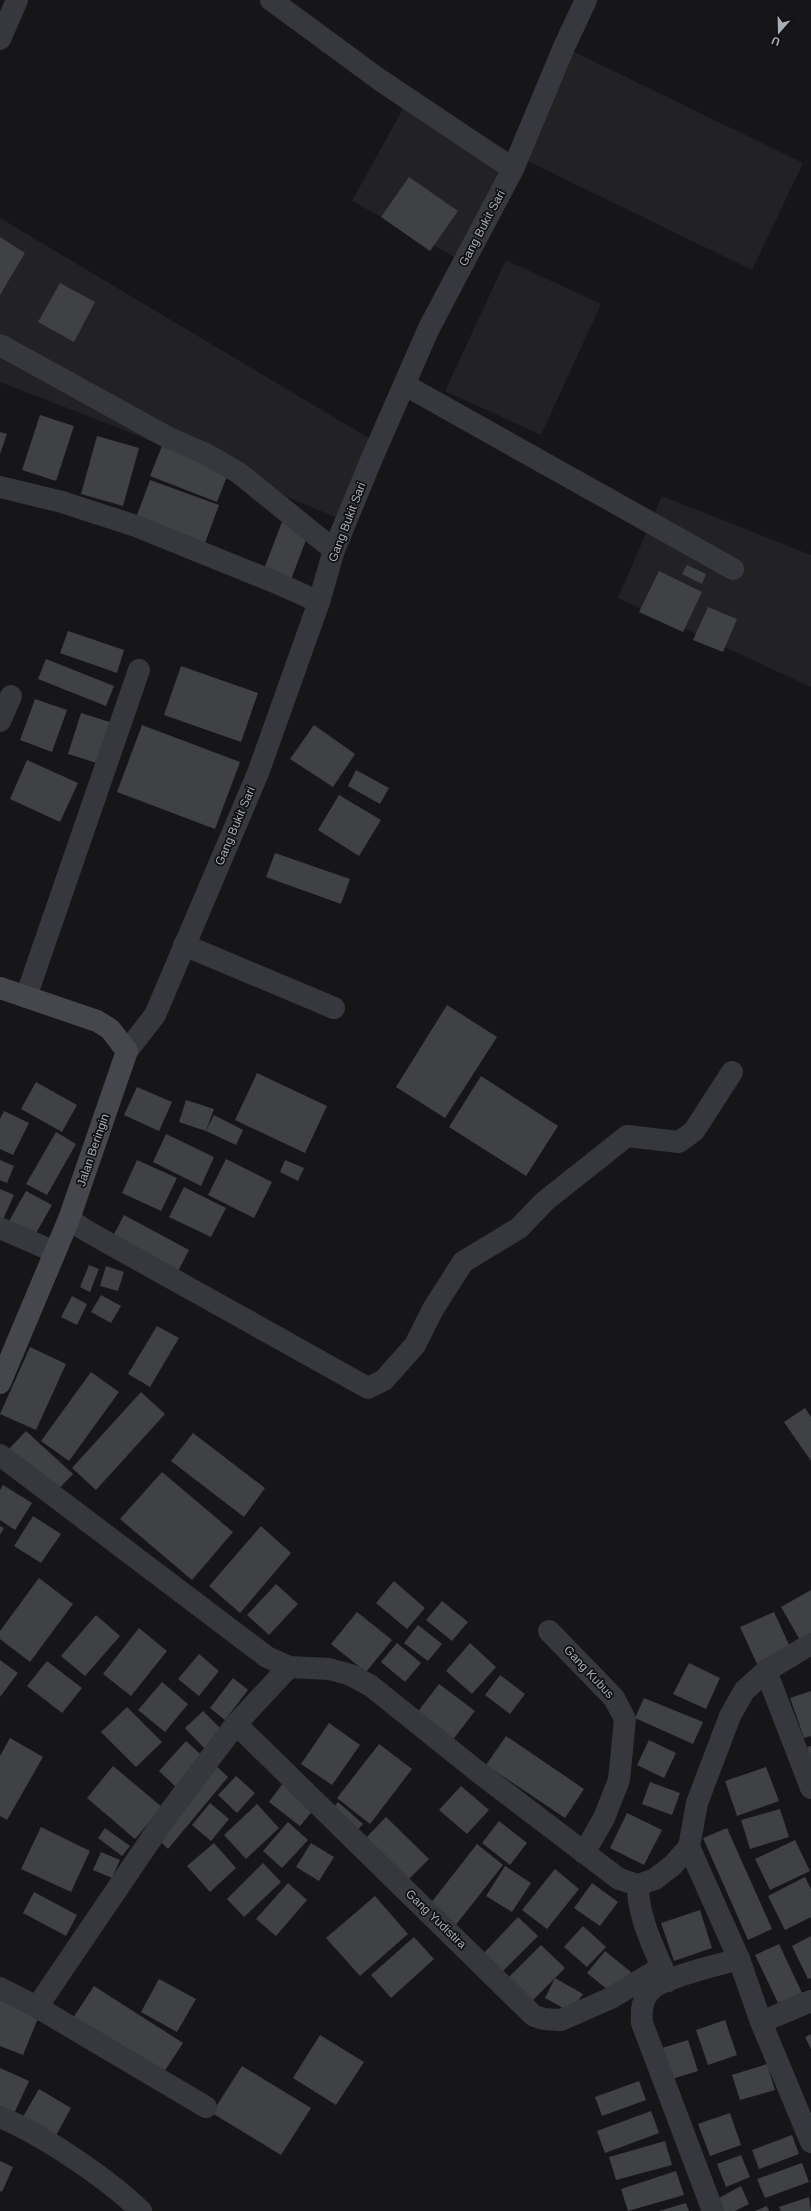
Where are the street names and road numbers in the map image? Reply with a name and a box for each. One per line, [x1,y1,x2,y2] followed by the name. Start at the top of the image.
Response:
[456,188,508,268] street label: Gang Bukit Sari
[325,480,369,564] street label: Gang Bukit Sari
[212,785,258,867] street label: Gang Bukit Sari
[74,1112,112,1188] street label: Jalan Beringin
[561,1643,617,1701] street label: Gang Kubus
[403,1887,469,1952] street label: Gang Yudistira

